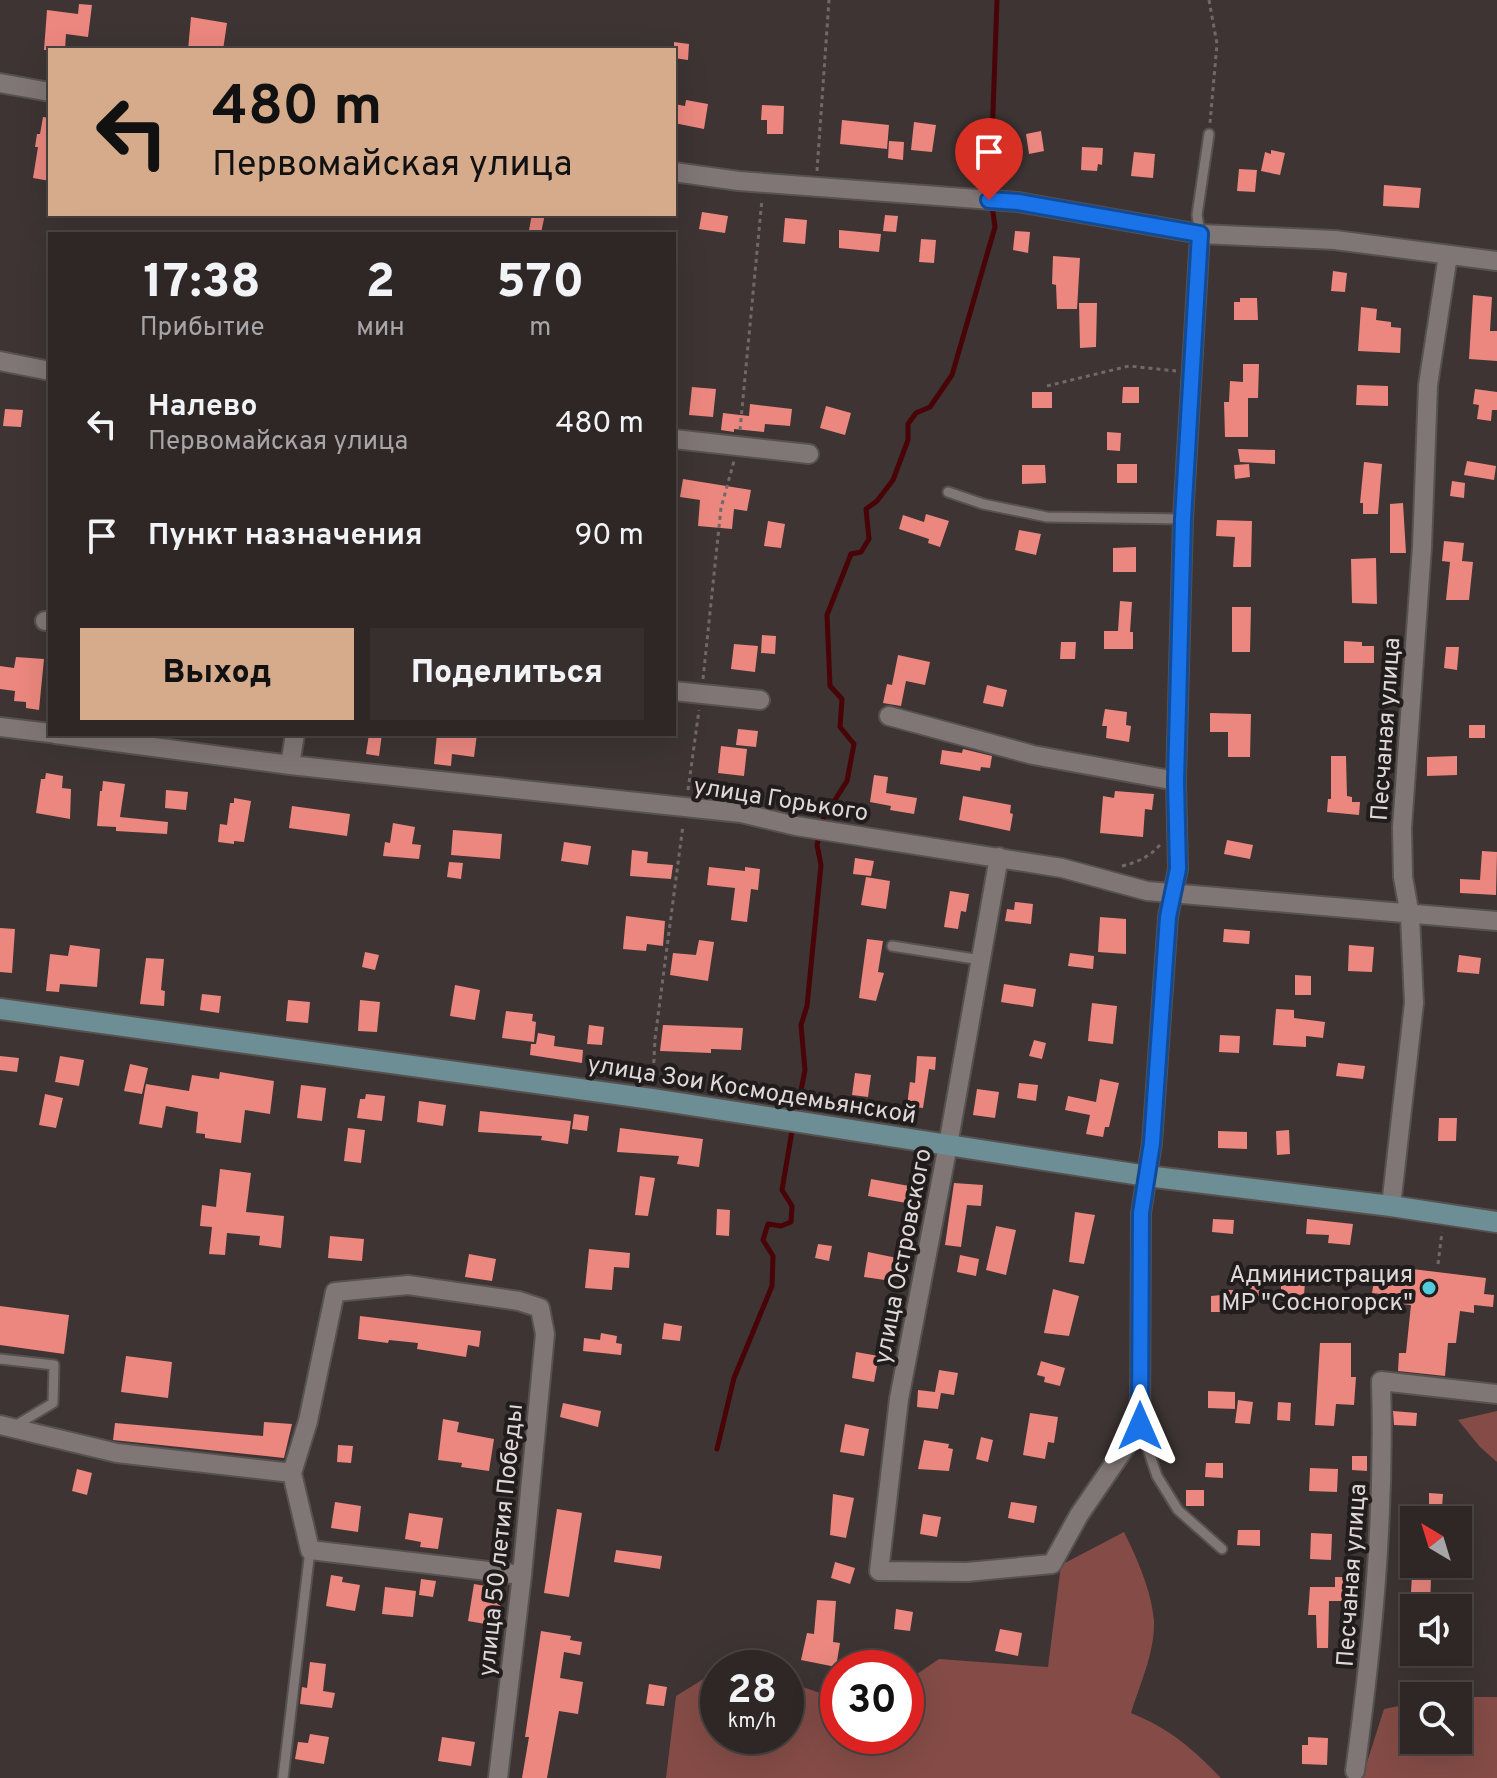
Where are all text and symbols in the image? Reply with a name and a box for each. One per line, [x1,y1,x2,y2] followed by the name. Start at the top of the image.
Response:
[212,74,382,144] text: 480 m
[80,80,184,184] icon: left
[955,118,1023,200] pin
[967,130,1011,174] icon: arrive
[212,143,572,189] text: Первомайская улица
[143,254,261,314] text: 17:38
[366,254,395,314] text: 2
[497,254,584,314] text: 570
[140,312,264,345] text: Прибытие
[356,312,405,345] text: мин
[529,312,551,345] text: m
[148,389,257,426] text: Налево
[80,402,124,446] icon: left
[556,406,644,443] text: 480 m
[148,426,408,459] text: Первомайская улица
[80,514,124,558] icon: arrive
[148,518,422,555] text: Пункт назначения
[575,518,644,555] text: 90 m
[80,628,354,720] button: Выход
[370,628,644,720] button: Поделиться
[1366,636,1408,822] street label: Песчаная улица
[691,772,870,830] street label: улица Горького
[585,1050,918,1132] street label: улица Зои Космодемьянской
[868,1146,940,1367] street label: улица Островского
[1221,1261,1413,1319] place label: Администрация МР "Сосногорск"
[1420,1279,1438,1297] marker: Администрация МР "Сосногорск"
[1098,1384,1182,1468] position arrow
[473,1402,531,1678] street label: улица 50 летия Победы
[1332,1482,1374,1668] street label: Песчаная улица
[1400,1506,1472,1578] north arrow
[1400,1506,1472,1754] map controls
[1400,1594,1472,1666] button: sound
[820,1650,924,1754] speed limit sign: 30
[727,1667,777,1717] text: 28
[1400,1682,1472,1754] button: search
[728,1709,776,1735] text: km/h

